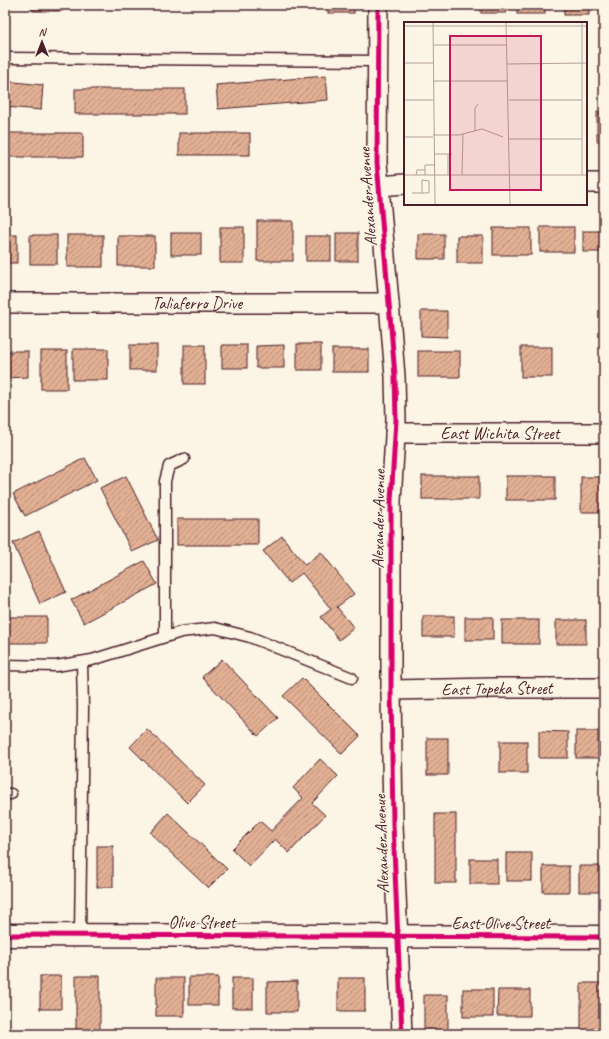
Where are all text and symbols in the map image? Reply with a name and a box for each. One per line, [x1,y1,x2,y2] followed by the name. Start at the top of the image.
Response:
[22,22,62,62] north arrow
[404,22,587,205] inset map
[39,25,48,39] text: N
[353,145,381,247] street label: Alexander Avenue
[152,293,243,314] street label: Taliaferro Drive
[441,423,562,444] street label: East Wichita Street
[367,468,390,569] street label: Alexander Avenue
[441,678,555,700] street label: East Topeka Street
[369,793,394,894] street label: Alexander Avenue
[169,912,238,933] street label: Olive Street
[452,913,553,934] street label: East Olive Street

